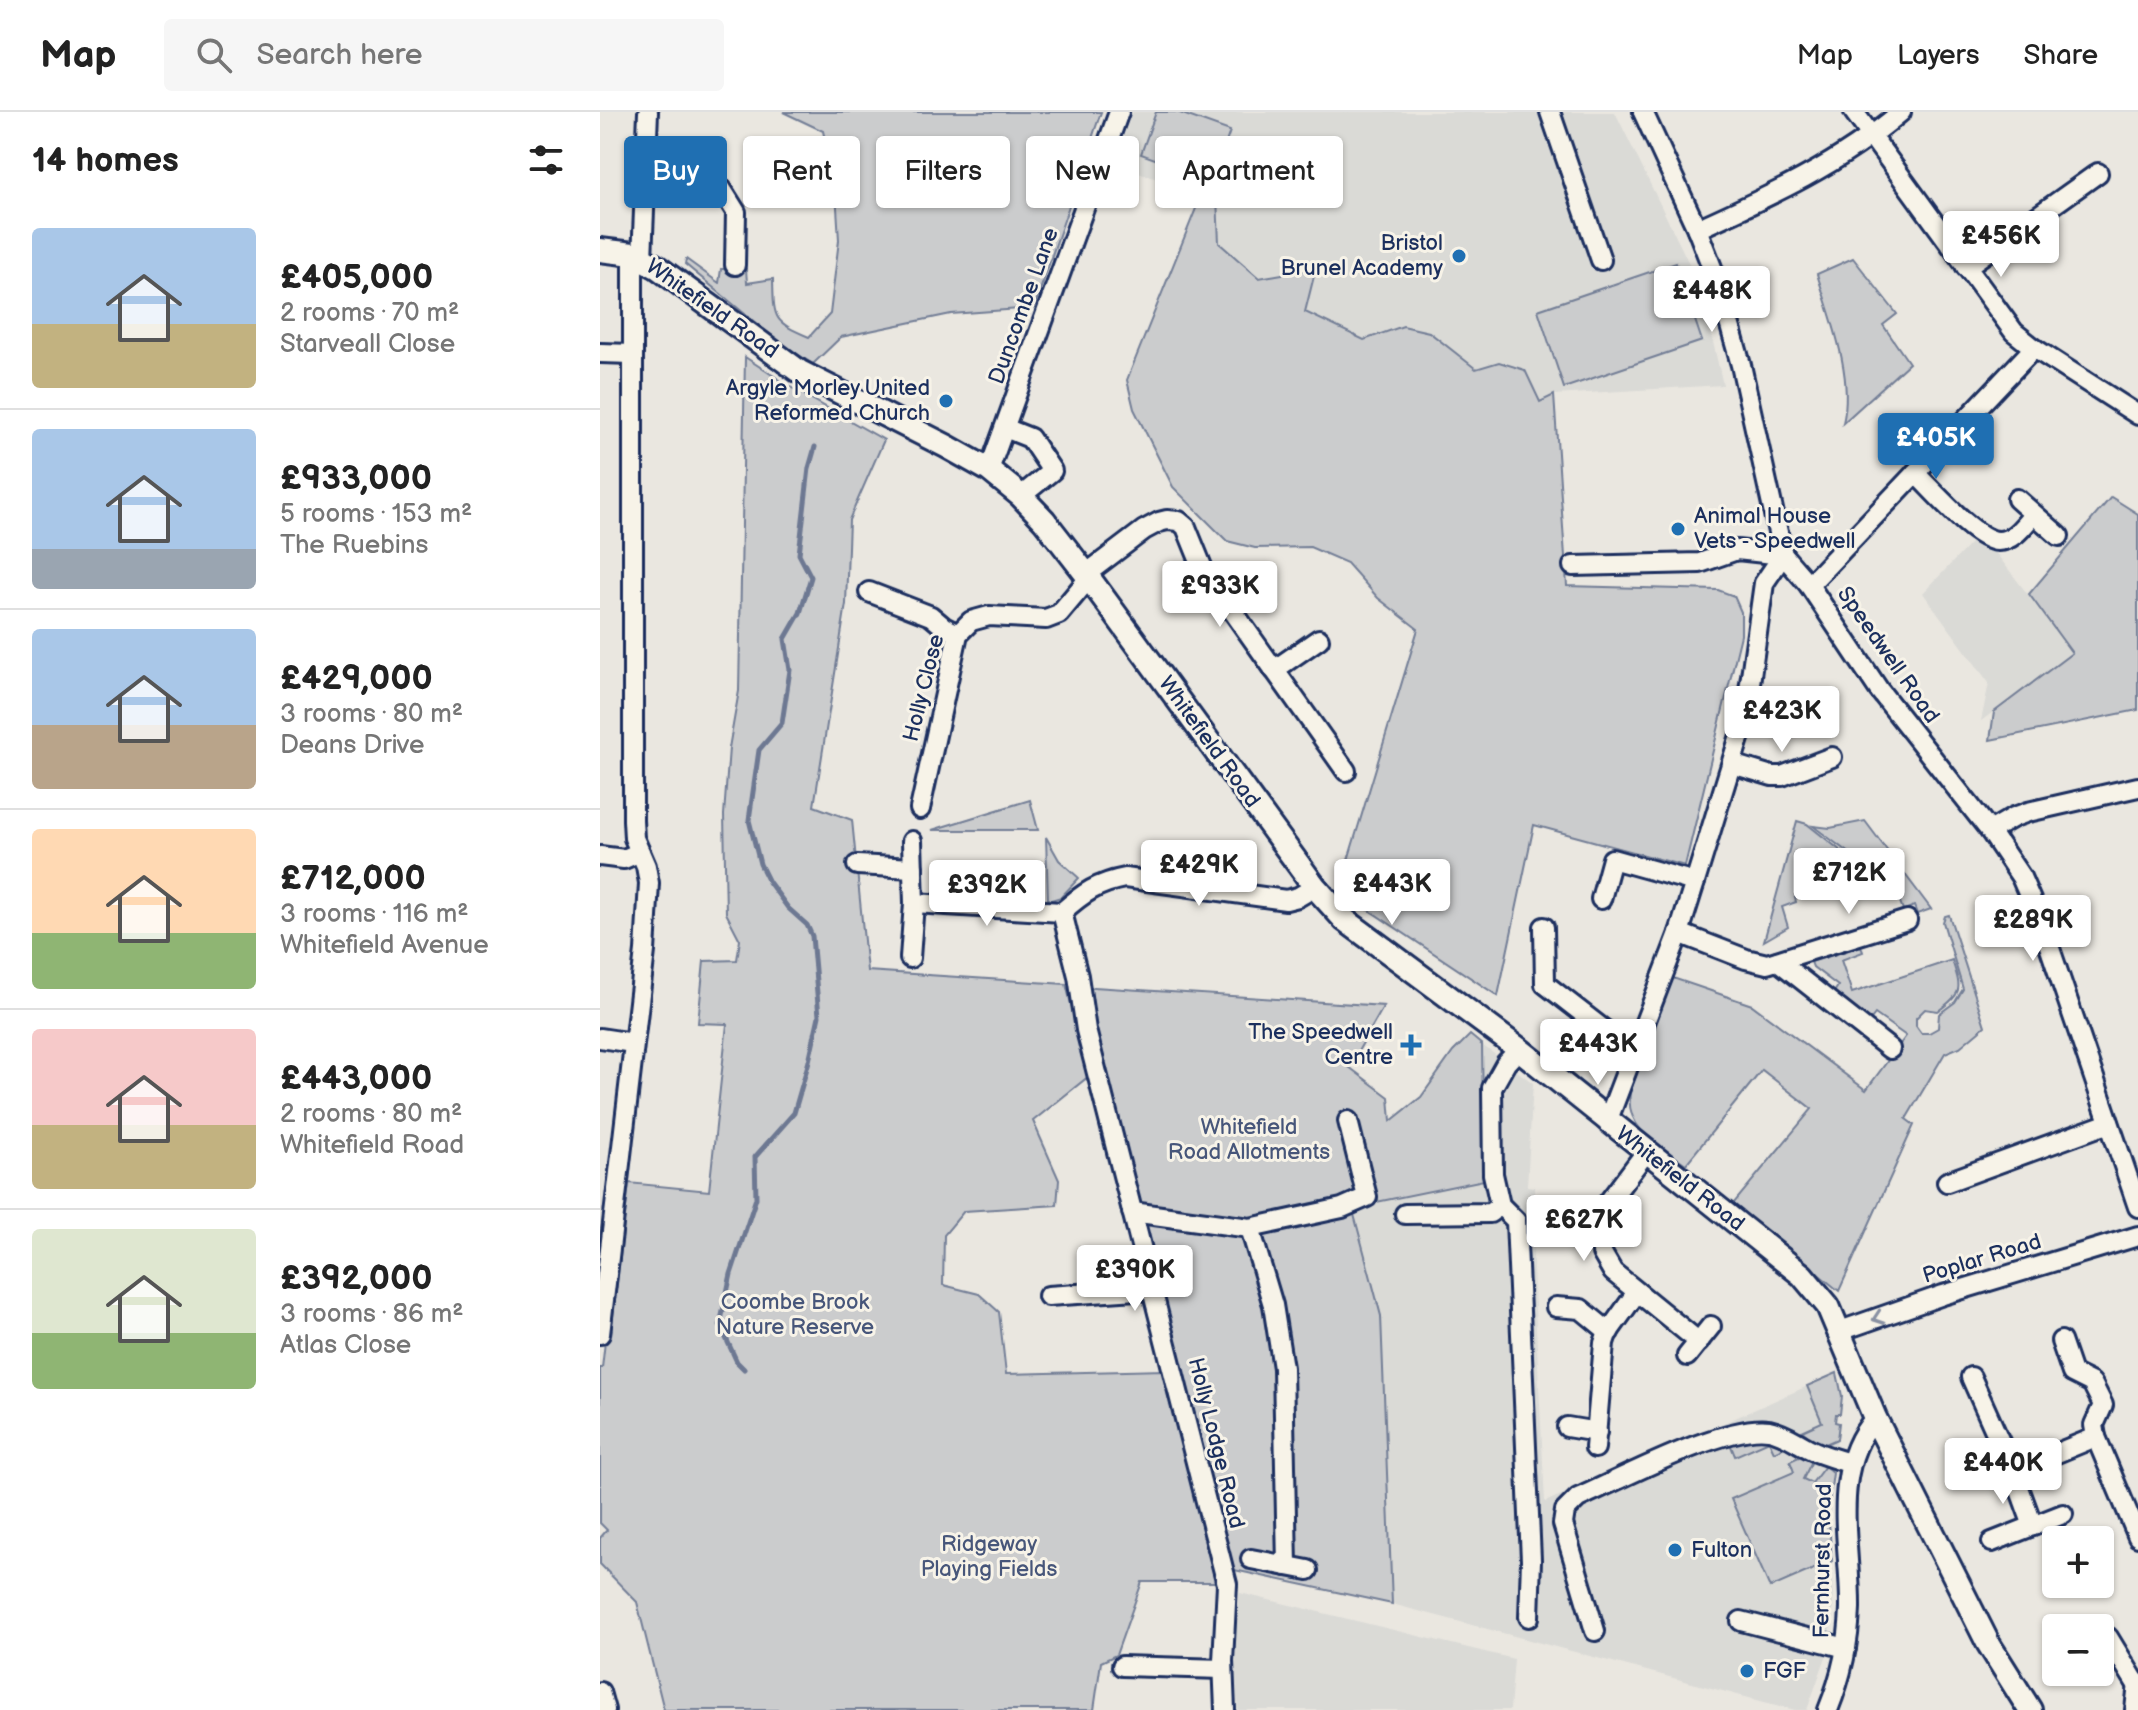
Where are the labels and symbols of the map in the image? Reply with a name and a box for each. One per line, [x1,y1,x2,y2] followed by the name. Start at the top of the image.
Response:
[1945,211,2057,279] pin: £456K
[983,224,1065,388] street label: Duncombe Lane
[1280,230,1443,282] place label: Bristol Brunel Academy
[1450,247,1468,265] marker: Bristol Brunel Academy
[640,253,784,365] street label: Whitefield Road
[1656,266,1768,334] pin: £448K
[726,375,930,427] place label: Argyle Morley United Reformed Church
[937,392,955,410] marker: Argyle Morley United Reformed Church
[1880,413,1992,481] pin: £405K
[1694,503,1855,555] place label: Animal House Vets - Speedwell
[1669,520,1687,538] marker: Animal House Vets - Speedwell
[1164,561,1276,629] pin: £933K
[1831,582,1945,728] street label: Speedwell Road
[898,632,950,744] street label: Holly Close
[1152,671,1266,813] street label: Whitefield Road
[1726,686,1838,754] pin: £423K
[1143,840,1255,908] pin: £429K
[1793,848,1905,916] pin: £712K
[1336,859,1448,927] pin: £443K
[931,860,1043,928] pin: £392K
[1977,895,2089,963] pin: £289K
[1248,1019,1393,1071] place label: The Speedwell Centre
[1542,1019,1654,1087] pin: £443K
[1400,1034,1422,1056] marker: The Speedwell Centre
[1168,1114,1330,1166] park label: Whitefield Road Allotments
[1610,1120,1750,1238] street label: Whitefield Road
[1528,1195,1640,1263] pin: £627K
[1919,1228,2045,1290] street label: Poplar Road
[1079,1245,1191,1313] pin: £390K
[716,1289,874,1341] park label: Coombe Brook Nature Reserve
[1872,1308,1886,1324] one-way arrow
[1182,1355,1250,1531] street label: Holly Lodge Road
[1947,1438,2059,1506] pin: £440K
[1808,1483,1838,1639] street label: Fernhurst Road
[921,1531,1057,1583] park label: Ridgeway Playing Fields
[1691,1537,1752,1564] place label: Fulton
[1666,1541,1684,1559] marker: Fulton
[1763,1658,1807,1685] place label: FGF
[1738,1662,1756,1680] marker: FGF

